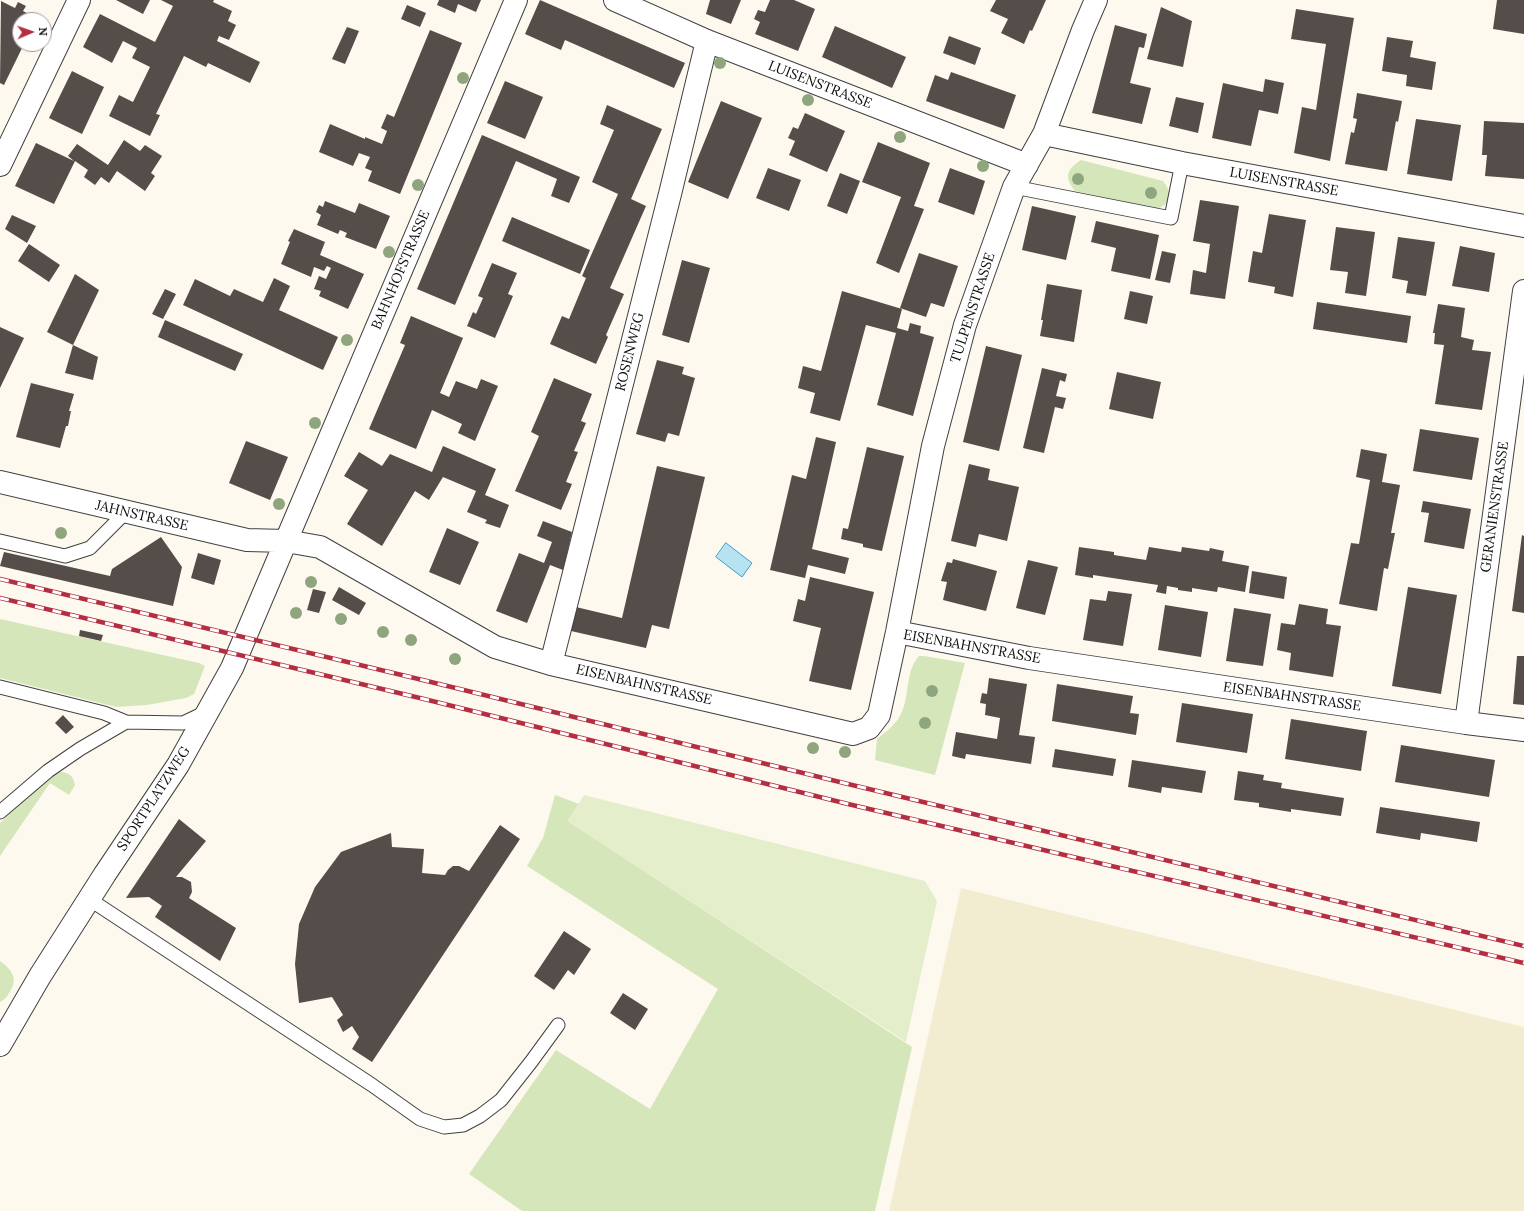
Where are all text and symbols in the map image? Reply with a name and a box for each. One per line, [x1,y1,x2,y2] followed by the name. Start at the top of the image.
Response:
[12,12,52,52] north arrow
[36,27,50,36] text: N
[766,57,874,113] street label: LUISENSTRASSE
[1228,164,1340,200] street label: LUISENSTRASSE
[368,208,434,332] street label: BAHNHOFSTRASSE
[947,251,999,365] street label: TULPENSTRASSE
[612,311,648,393] street label: ROSENWEG
[1477,440,1513,574] street label: GERANIENSTRASSE
[94,497,190,535] street label: JAHNSTRASSE
[902,627,1042,667] street label: EISENBAHNSTRASSE
[574,661,714,709] street label: EISENBAHNSTRASSE
[1222,679,1362,715] street label: EISENBAHNSTRASSE
[114,744,194,854] street label: SPORTPLATZWEG

